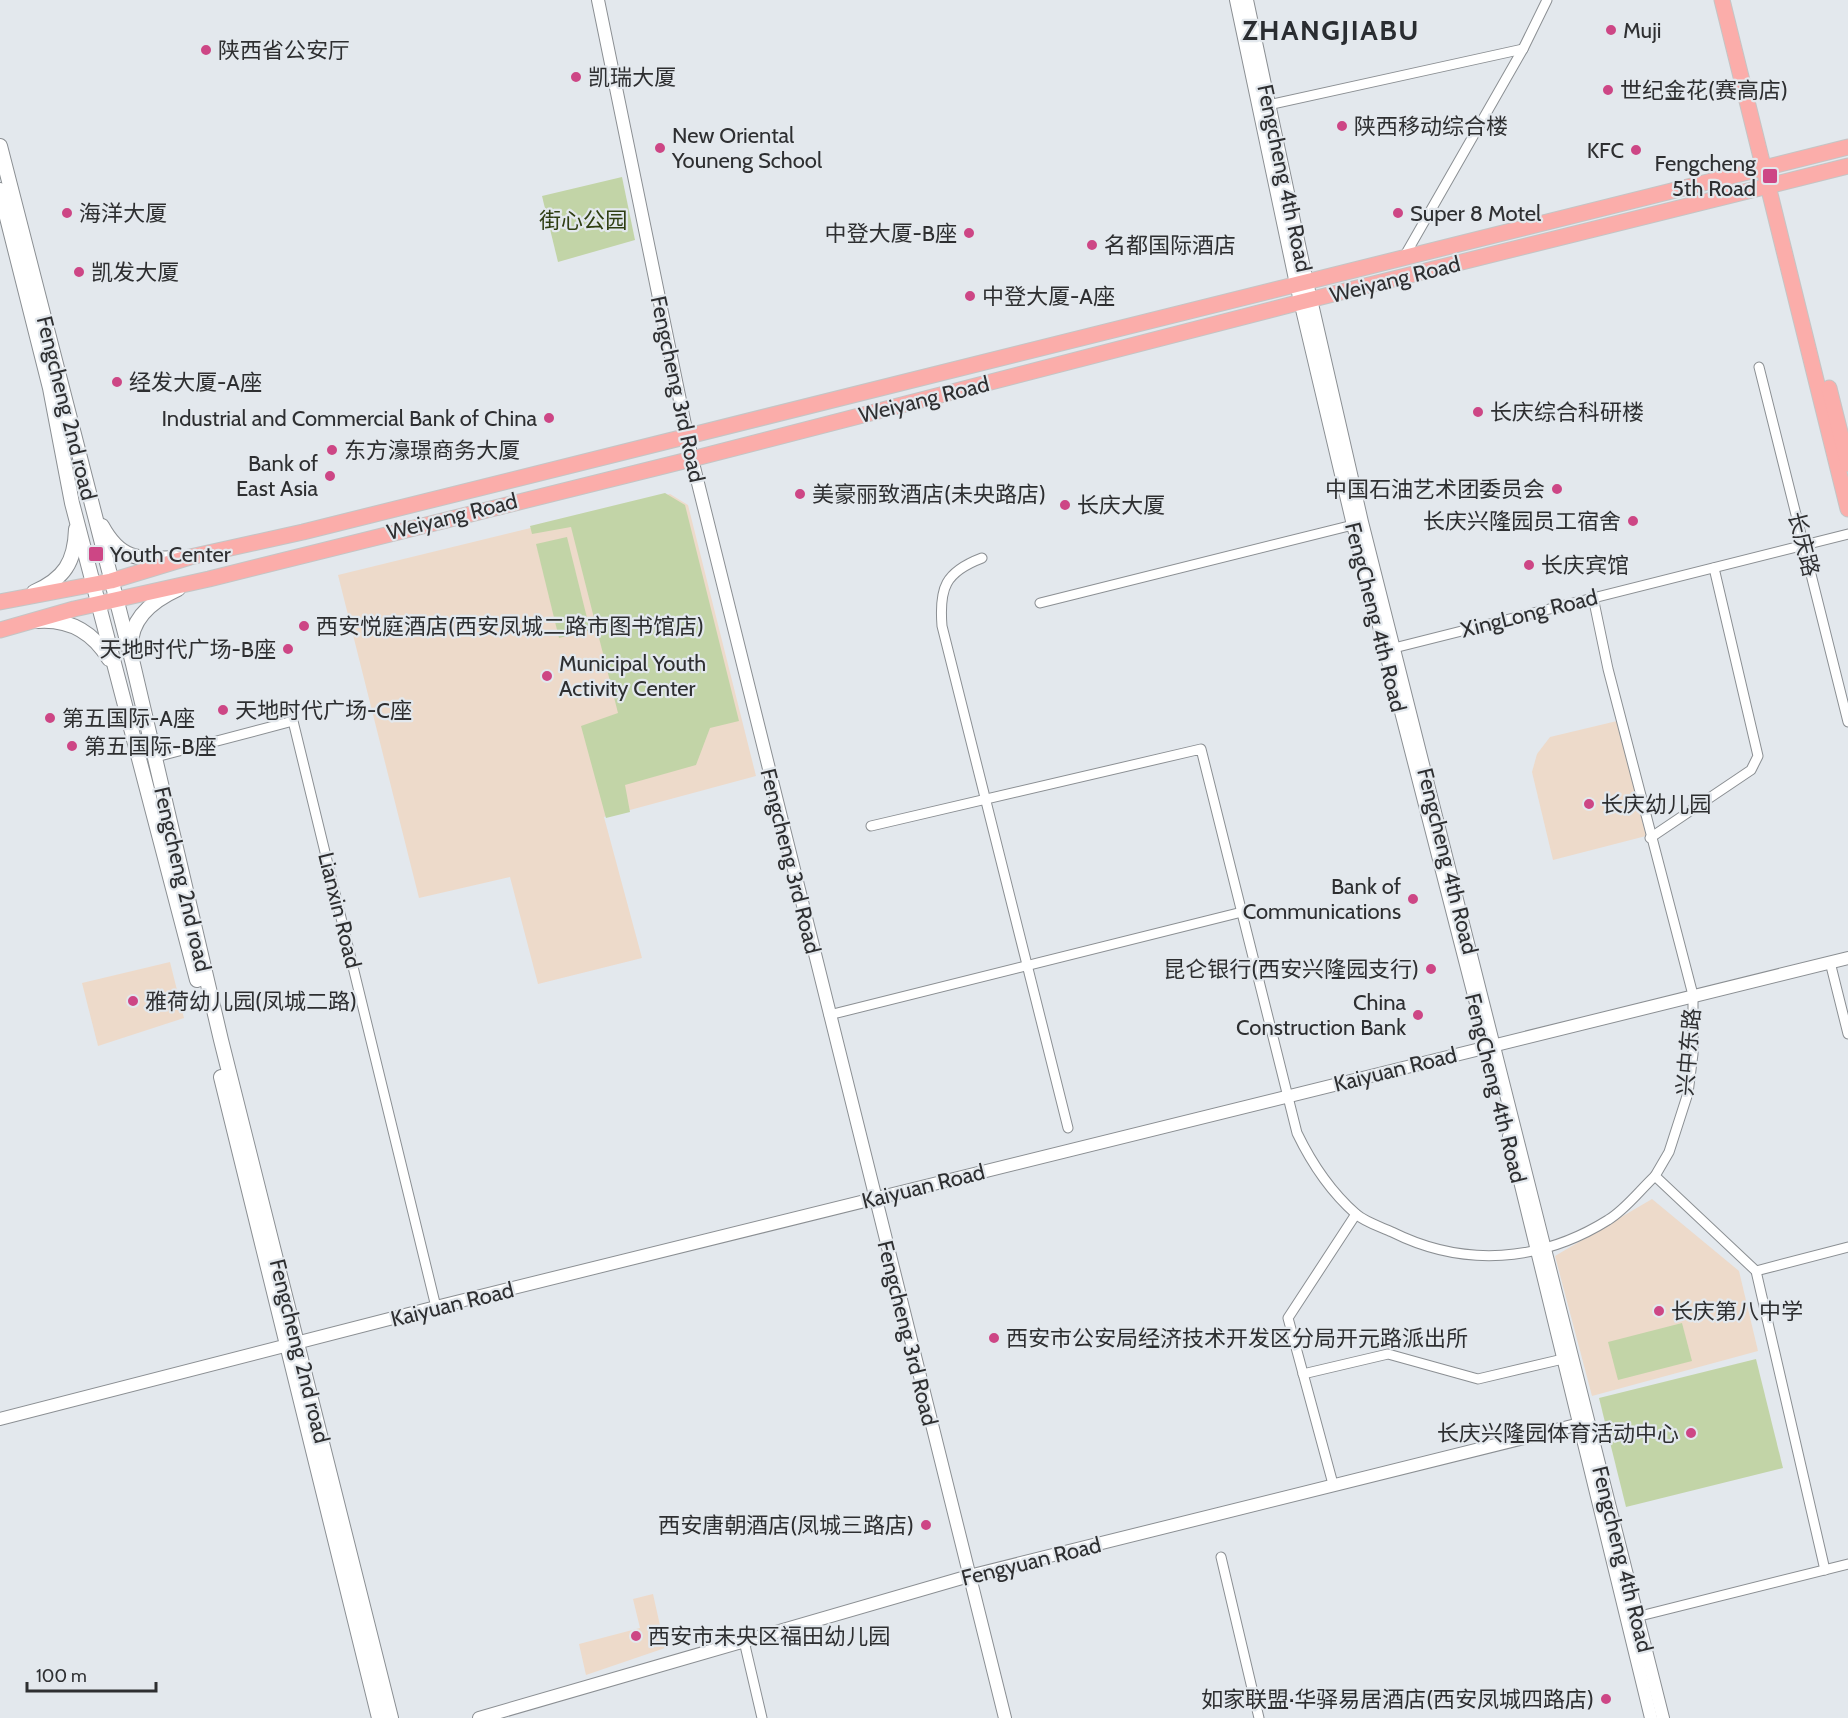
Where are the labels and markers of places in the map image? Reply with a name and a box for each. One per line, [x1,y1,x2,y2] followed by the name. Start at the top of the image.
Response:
[1623,17,1661,44] place label: Muji
[1604,23,1618,37] marker: Muji
[218,37,350,64] place label: 陕西省公安厅
[199,43,213,57] marker: 陕西省公安厅
[588,64,676,91] place label: 凯瑞大厦
[569,70,583,84] marker: 凯瑞大厦
[1620,77,1788,104] place label: 世纪金花(赛高店)
[1601,83,1615,97] marker: 世纪金花(赛高店)
[1354,113,1508,140] place label: 陕西移动综合楼
[1335,119,1349,133] marker: 陕西移动综合楼
[671,122,823,174] place label: New Oriental Youneng School
[1587,137,1624,164] place label: KFC
[653,141,667,155] marker: New Oriental Youneng School
[1629,143,1643,157] marker: KFC
[1655,150,1757,202] place label: Fengcheng 5th Road
[1761,167,1779,185] marker: Fengcheng 5th Road
[79,200,167,227] place label: 海洋大厦
[1410,200,1542,227] place label: Super 8 Motel
[60,206,74,220] marker: 海洋大厦
[1391,206,1405,220] marker: Super 8 Motel
[825,220,957,247] place label: 中登大厦-B座
[962,226,976,240] marker: 中登大厦-B座
[1104,232,1236,259] place label: 名都国际酒店
[1085,238,1099,252] marker: 名都国际酒店
[91,259,179,286] place label: 凯发大厦
[72,265,86,279] marker: 凯发大厦
[982,283,1115,310] place label: 中登大厦-A座
[963,289,977,303] marker: 中登大厦-A座
[129,369,262,396] place label: 经发大厦-A座
[110,375,124,389] marker: 经发大厦-A座
[1490,399,1644,426] place label: 长庆综合科研楼
[161,405,537,432] place label: Industrial and Commercial Bank of China
[1471,405,1485,419] marker: 长庆综合科研楼
[542,411,556,425] marker: Industrial and Commercial Bank of China
[344,437,520,464] place label: 东方濠璟商务大厦
[325,443,339,457] marker: 东方濠璟商务大厦
[236,450,318,502] place label: Bank of East Asia
[323,469,337,483] marker: Bank of East Asia
[1325,476,1545,503] place label: 中国石油艺术团委员会
[812,481,1046,508] place label: 美豪丽致酒店(未央路店)
[1550,482,1564,496] marker: 中国石油艺术团委员会
[793,487,807,501] marker: 美豪丽致酒店(未央路店)
[1077,492,1165,519] place label: 长庆大厦
[1058,498,1072,512] marker: 长庆大厦
[1423,508,1621,535] place label: 长庆兴隆园员工宿舍
[1626,514,1640,528] marker: 长庆兴隆园员工宿舍
[109,541,231,568] place label: Youth Center
[87,545,105,563] marker: Youth Center
[1541,552,1629,579] place label: 长庆宾馆
[1522,558,1536,572] marker: 长庆宾馆
[316,613,704,640] place label: 西安悦庭酒店(西安凤城二路市图书馆店)
[297,619,311,633] marker: 西安悦庭酒店(西安凤城二路市图书馆店)
[100,636,276,663] place label: 天地时代广场-B座
[281,642,295,656] marker: 天地时代广场-B座
[559,650,706,702] place label: Municipal Youth Activity Center
[540,669,554,683] marker: Municipal Youth Activity Center
[235,697,412,724] place label: 天地时代广场-C座
[216,703,230,717] marker: 天地时代广场-C座
[62,705,195,732] place label: 第五国际-A座
[43,711,57,725] marker: 第五国际-A座
[84,733,216,760] place label: 第五国际-B座
[65,739,79,753] marker: 第五国际-B座
[1601,791,1711,818] place label: 长庆幼儿园
[1582,797,1596,811] marker: 长庆幼儿园
[1243,873,1401,925] place label: Bank of Communications
[1406,892,1420,906] marker: Bank of Communications
[1163,956,1419,983] place label: 昆仑银行(西安兴隆园支行)
[1424,962,1438,976] marker: 昆仑银行(西安兴隆园支行)
[145,988,357,1015] place label: 雅荷幼儿园(凤城二路)
[1236,989,1406,1041] place label: China Construction Bank
[126,994,140,1008] marker: 雅荷幼儿园(凤城二路)
[1411,1008,1425,1022] marker: China Construction Bank
[1671,1298,1803,1325] place label: 长庆第八中学
[1652,1304,1666,1318] marker: 长庆第八中学
[1006,1325,1468,1352] place label: 西安市公安局经济技术开发区分局开元路派出所
[987,1331,1001,1345] marker: 西安市公安局经济技术开发区分局开元路派出所
[1437,1420,1679,1447] place label: 长庆兴隆园体育活动中心
[1684,1426,1698,1440] marker: 长庆兴隆园体育活动中心
[658,1512,914,1539] place label: 西安唐朝酒店(凤城三路店)
[919,1518,933,1532] marker: 西安唐朝酒店(凤城三路店)
[648,1623,890,1650] place label: 西安市未央区福田幼儿园
[629,1629,643,1643] marker: 西安市未央区福田幼儿园
[1201,1686,1594,1713] place label: 如家联盟·华驿易居酒店(西安凤城四路店)
[1599,1692,1613,1706] marker: 如家联盟·华驿易居酒店(西安凤城四路店)

